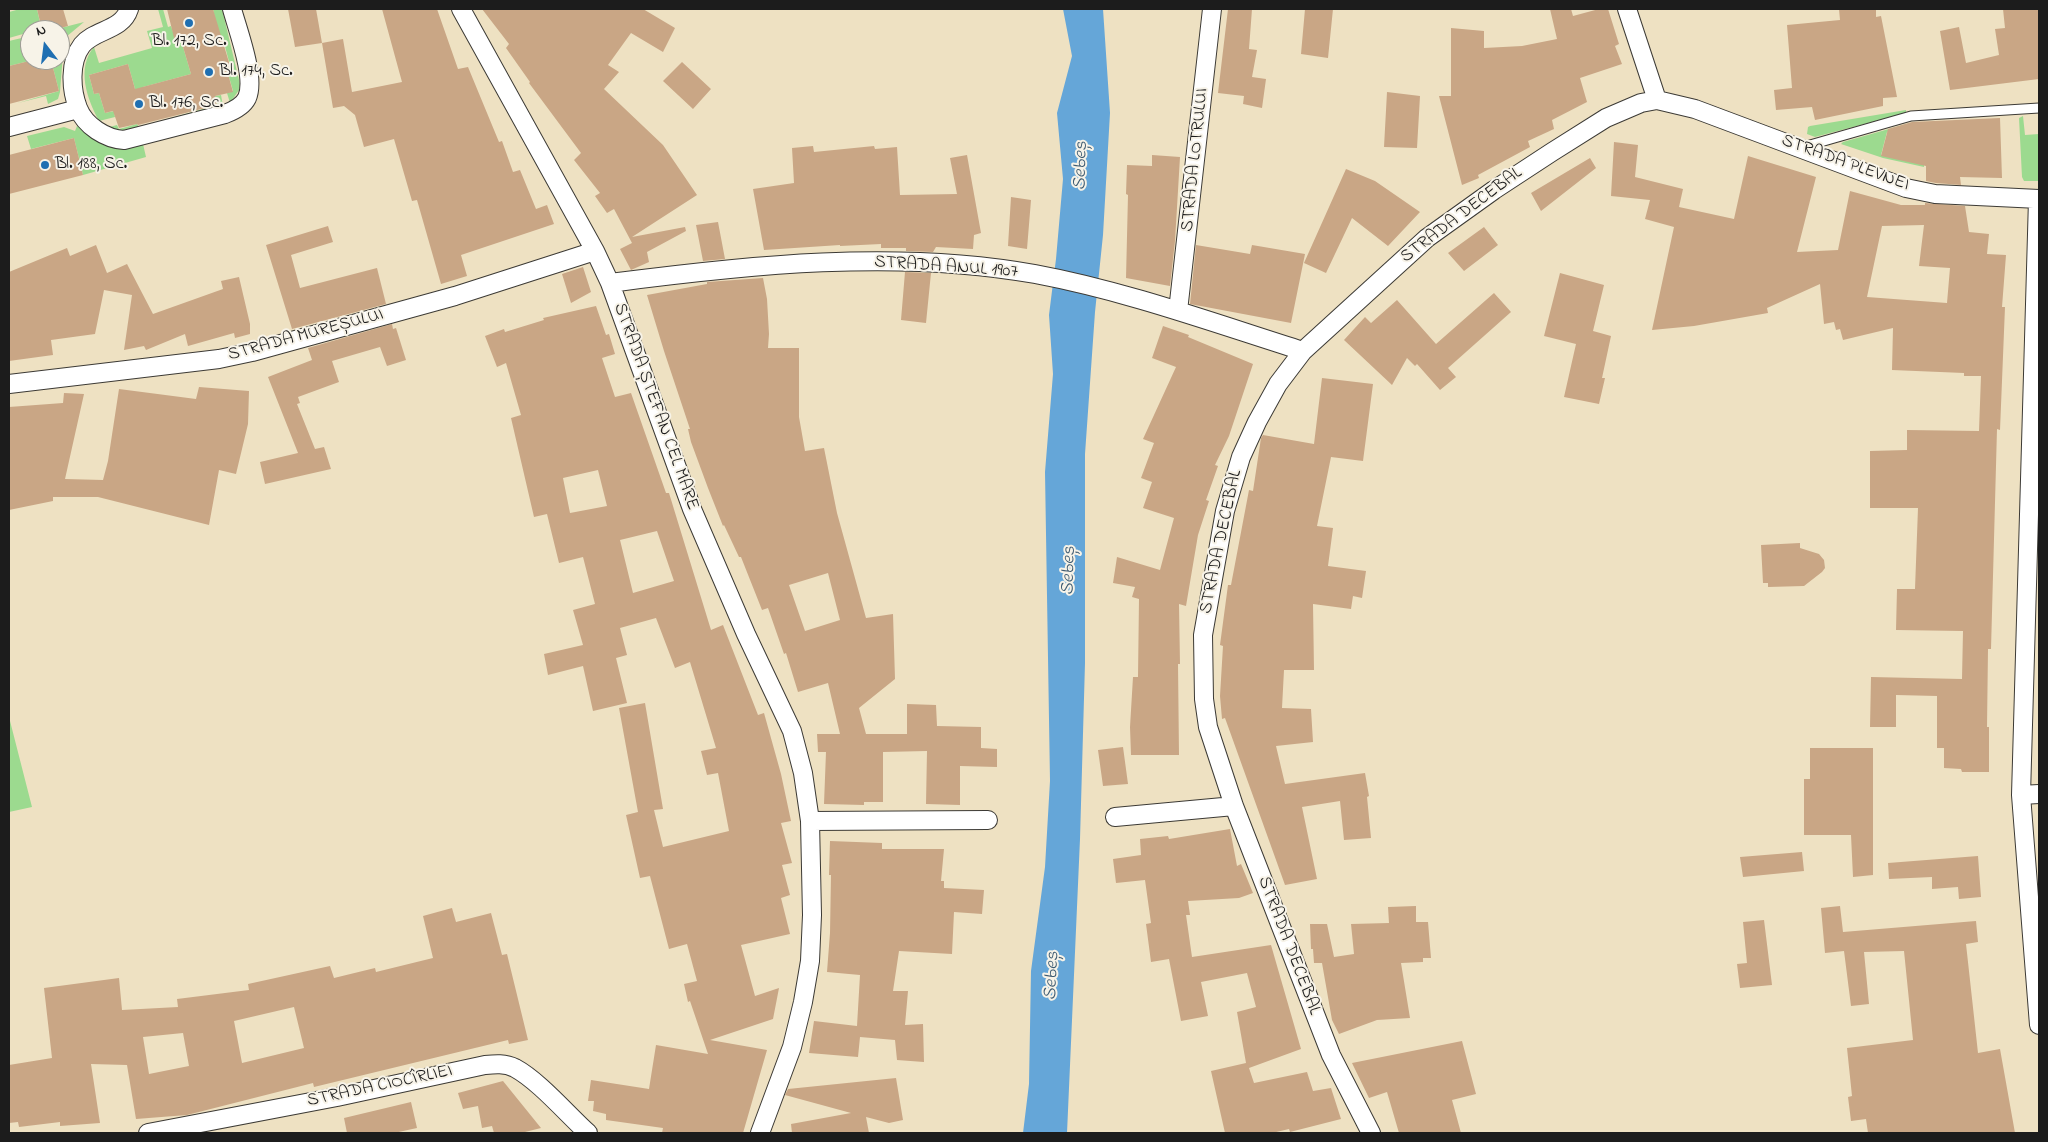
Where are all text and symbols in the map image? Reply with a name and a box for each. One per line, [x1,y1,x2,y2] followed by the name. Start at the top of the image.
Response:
[183,17,195,29] marker: Bl. 172, Sc.
[20,20,70,70] north arrow
[34,20,49,42] text: N
[151,31,227,53] place label: Bl. 172, Sc.
[219,61,293,83] place label: Bl. 174, Sc.
[203,66,215,78] marker: Bl. 174, Sc.
[1178,87,1214,233] street label: STRADA LOTRULUI
[149,93,223,115] place label: Bl. 176, Sc.
[133,98,145,110] marker: Bl. 176, Sc.
[1778,131,1912,197] street label: STRADA PLEVNEI
[1070,141,1094,191] water label: Sebeș
[55,154,127,176] place label: Bl. 188, Sc.
[39,159,51,171] marker: Bl. 188, Sc.
[1397,163,1527,269] street label: STRADA DECEBAL
[874,252,1018,284] street label: STRADA ANUL 1907
[607,301,703,513] street label: STRADA ȘTEFAN CEL MARE
[226,305,386,367] street label: STRADA MUREȘULUI
[1196,468,1248,616] street label: STRADA DECEBAL
[1058,546,1082,596] water label: Sebeș
[1252,874,1324,1018] street label: STRADA DECEBAL
[1040,951,1066,1001] water label: Sebeș
[305,1061,455,1113] street label: STRADA CIOCÎRLIEI

